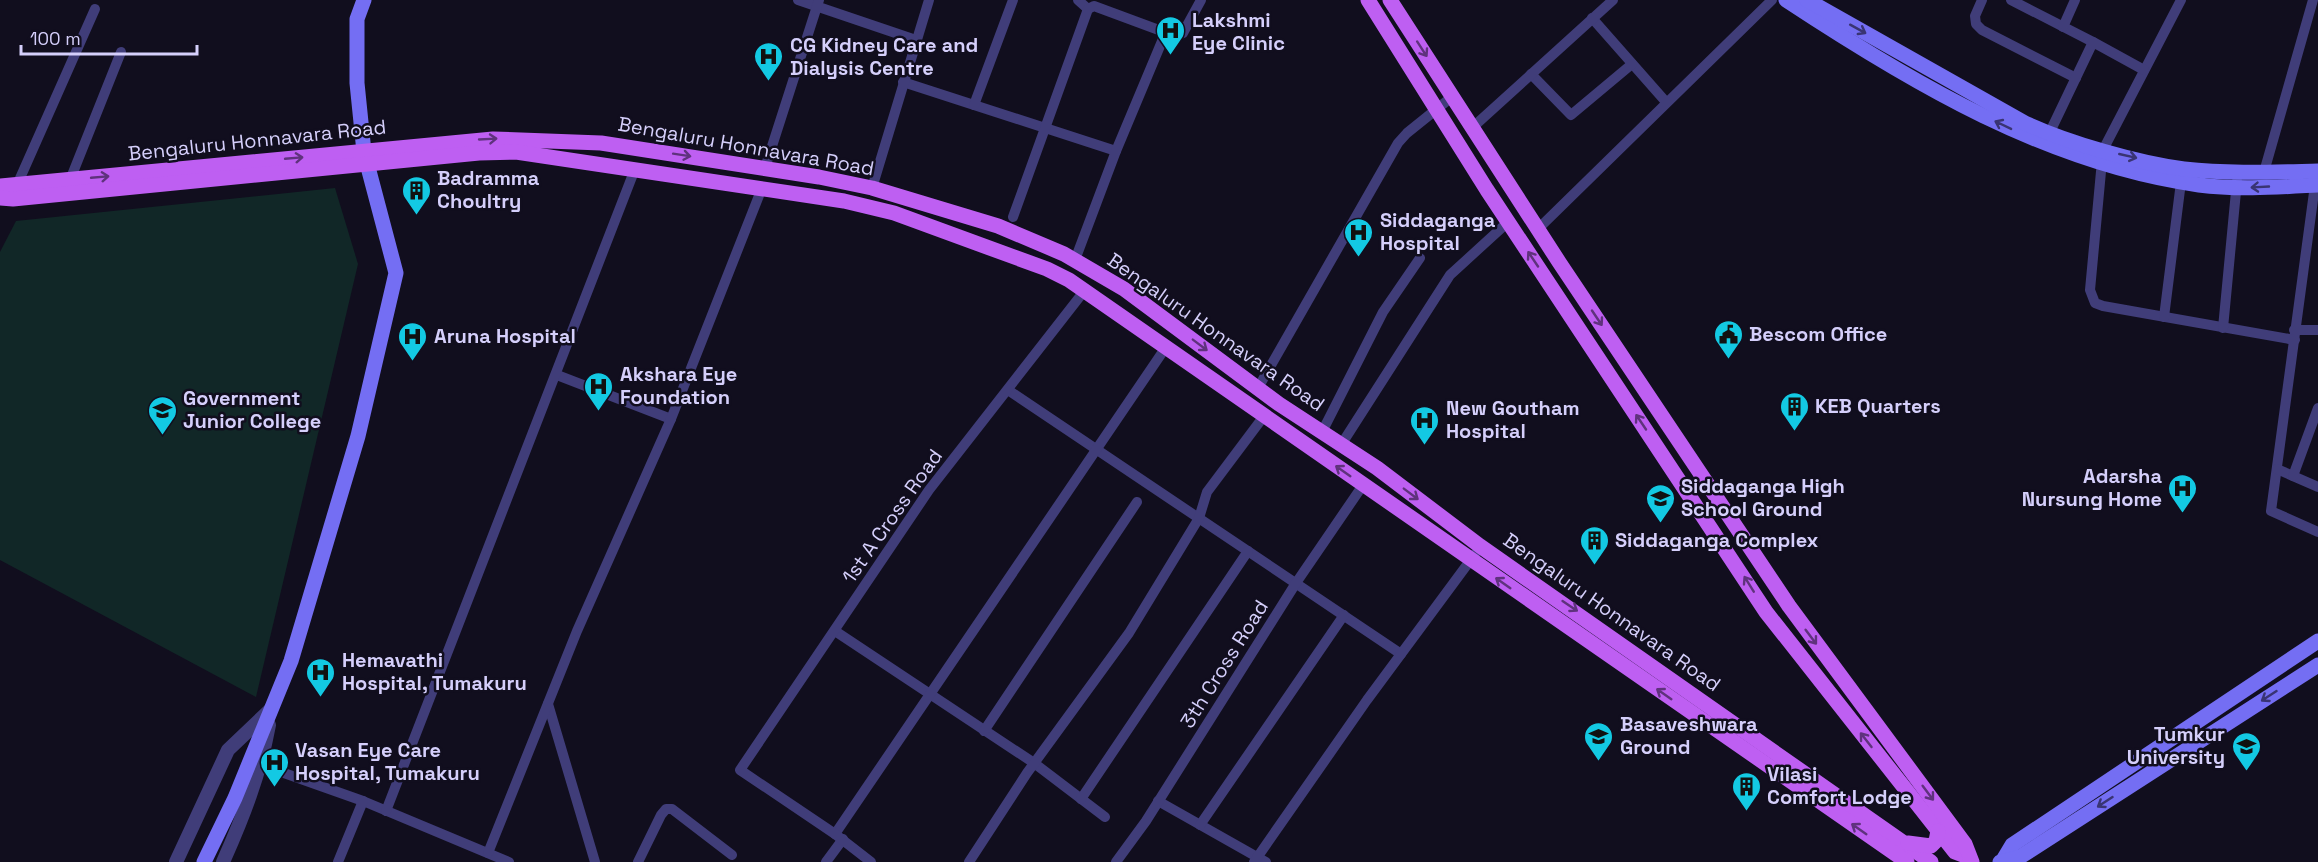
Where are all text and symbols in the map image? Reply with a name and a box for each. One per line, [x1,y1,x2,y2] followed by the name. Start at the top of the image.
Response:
[1192,7,1285,56] place label: Lakshmi Eye Clinic
[1155,15,1187,57] hospital icon: Lakshmi Eye Clinic
[21,18,196,56] scale bar
[1849,23,1866,35] one-way arrow
[30,27,81,50] text: 100 m
[790,32,978,81] place label: CG Kidney Care and Dialysis Centre
[753,40,785,82] hospital icon: CG Kidney Care and Dialysis Centre
[1416,40,1428,57] one-way arrow
[616,111,876,181] street label: Bengaluru Honnavara Road
[127,114,387,166] street label: Bengaluru Honnavara Road
[1995,119,2013,131] one-way arrow
[478,134,498,145] one-way arrow
[672,150,692,161] one-way arrow
[2118,150,2137,162] one-way arrow
[284,152,304,163] one-way arrow
[437,165,540,214] place label: Badramma Choultry
[90,171,110,182] one-way arrow
[400,174,432,216] building icon: Badramma Choultry
[2250,181,2270,192] one-way arrow
[1380,207,1496,256] place label: Siddaganga Hospital
[1343,216,1375,258] hospital icon: Siddaganga Hospital
[1102,247,1330,417] street label: Bengaluru Honnavara Road
[1527,252,1539,268] one-way arrow
[1591,309,1603,326] one-way arrow
[1712,318,1744,360] public building icon: Bescom Office
[397,320,429,362] hospital icon: Aruna Hospital
[1749,321,1887,347] place label: Bescom Office
[434,323,576,349] place label: Aruna Hospital
[1192,338,1208,351] one-way arrow
[620,361,737,410] place label: Akshara Eye Foundation
[583,370,615,412] hospital icon: Akshara Eye Foundation
[183,385,321,434] place label: Government Junior College
[1778,390,1810,432] building icon: KEB Quarters
[1815,393,1941,419] place label: KEB Quarters
[146,394,178,436] school or university icon: Government Junior College
[1446,395,1580,444] place label: New Goutham Hospital
[1409,404,1441,446] hospital icon: New Goutham Hospital
[1635,414,1647,431] one-way arrow
[836,444,948,588] street label: 1st A Cross Road
[2022,463,2162,512] place label: Adarsha Nursung Home
[1336,465,1352,477] one-way arrow
[2167,472,2199,514] hospital icon: Adarsha Nursung Home
[1681,473,1845,522] place label: Siddaganga High School Ground
[1644,482,1676,524] school or university icon: Siddaganga High School Ground
[1402,488,1418,500] one-way arrow
[1578,524,1610,566] building icon: Siddaganga Complex
[1498,527,1726,697] street label: Bengaluru Honnavara Road
[1615,527,1819,553] place label: Siddaganga Complex
[1743,576,1755,593] one-way arrow
[1495,577,1512,589] one-way arrow
[1174,595,1274,733] street label: 3th Cross Road
[1561,600,1577,612] one-way arrow
[1805,628,1818,644] one-way arrow
[342,647,527,696] place label: Hemavathi Hospital, Tumakuru
[305,656,337,698] hospital icon: Hemavathi Hospital, Tumakuru
[1656,688,1672,700] one-way arrow
[2261,691,2278,703] one-way arrow
[1620,711,1758,760] place label: Basaveshwara Ground
[1583,720,1615,762] school or university icon: Basaveshwara Ground
[2127,721,2225,770] place label: Tumkur University
[2230,730,2262,772] school or university icon: Tumkur University
[1860,732,1873,748] one-way arrow
[295,737,480,786] place label: Vasan Eye Care Hospital, Tumakuru
[258,746,290,788] hospital icon: Vasan Eye Care Hospital, Tumakuru
[1767,761,1912,810] place label: Vilasi Comfort Lodge
[1730,770,1762,812] building icon: Vilasi Comfort Lodge
[1921,785,1934,801] one-way arrow
[2096,795,2113,808] one-way arrow
[1851,823,1867,835] one-way arrow

